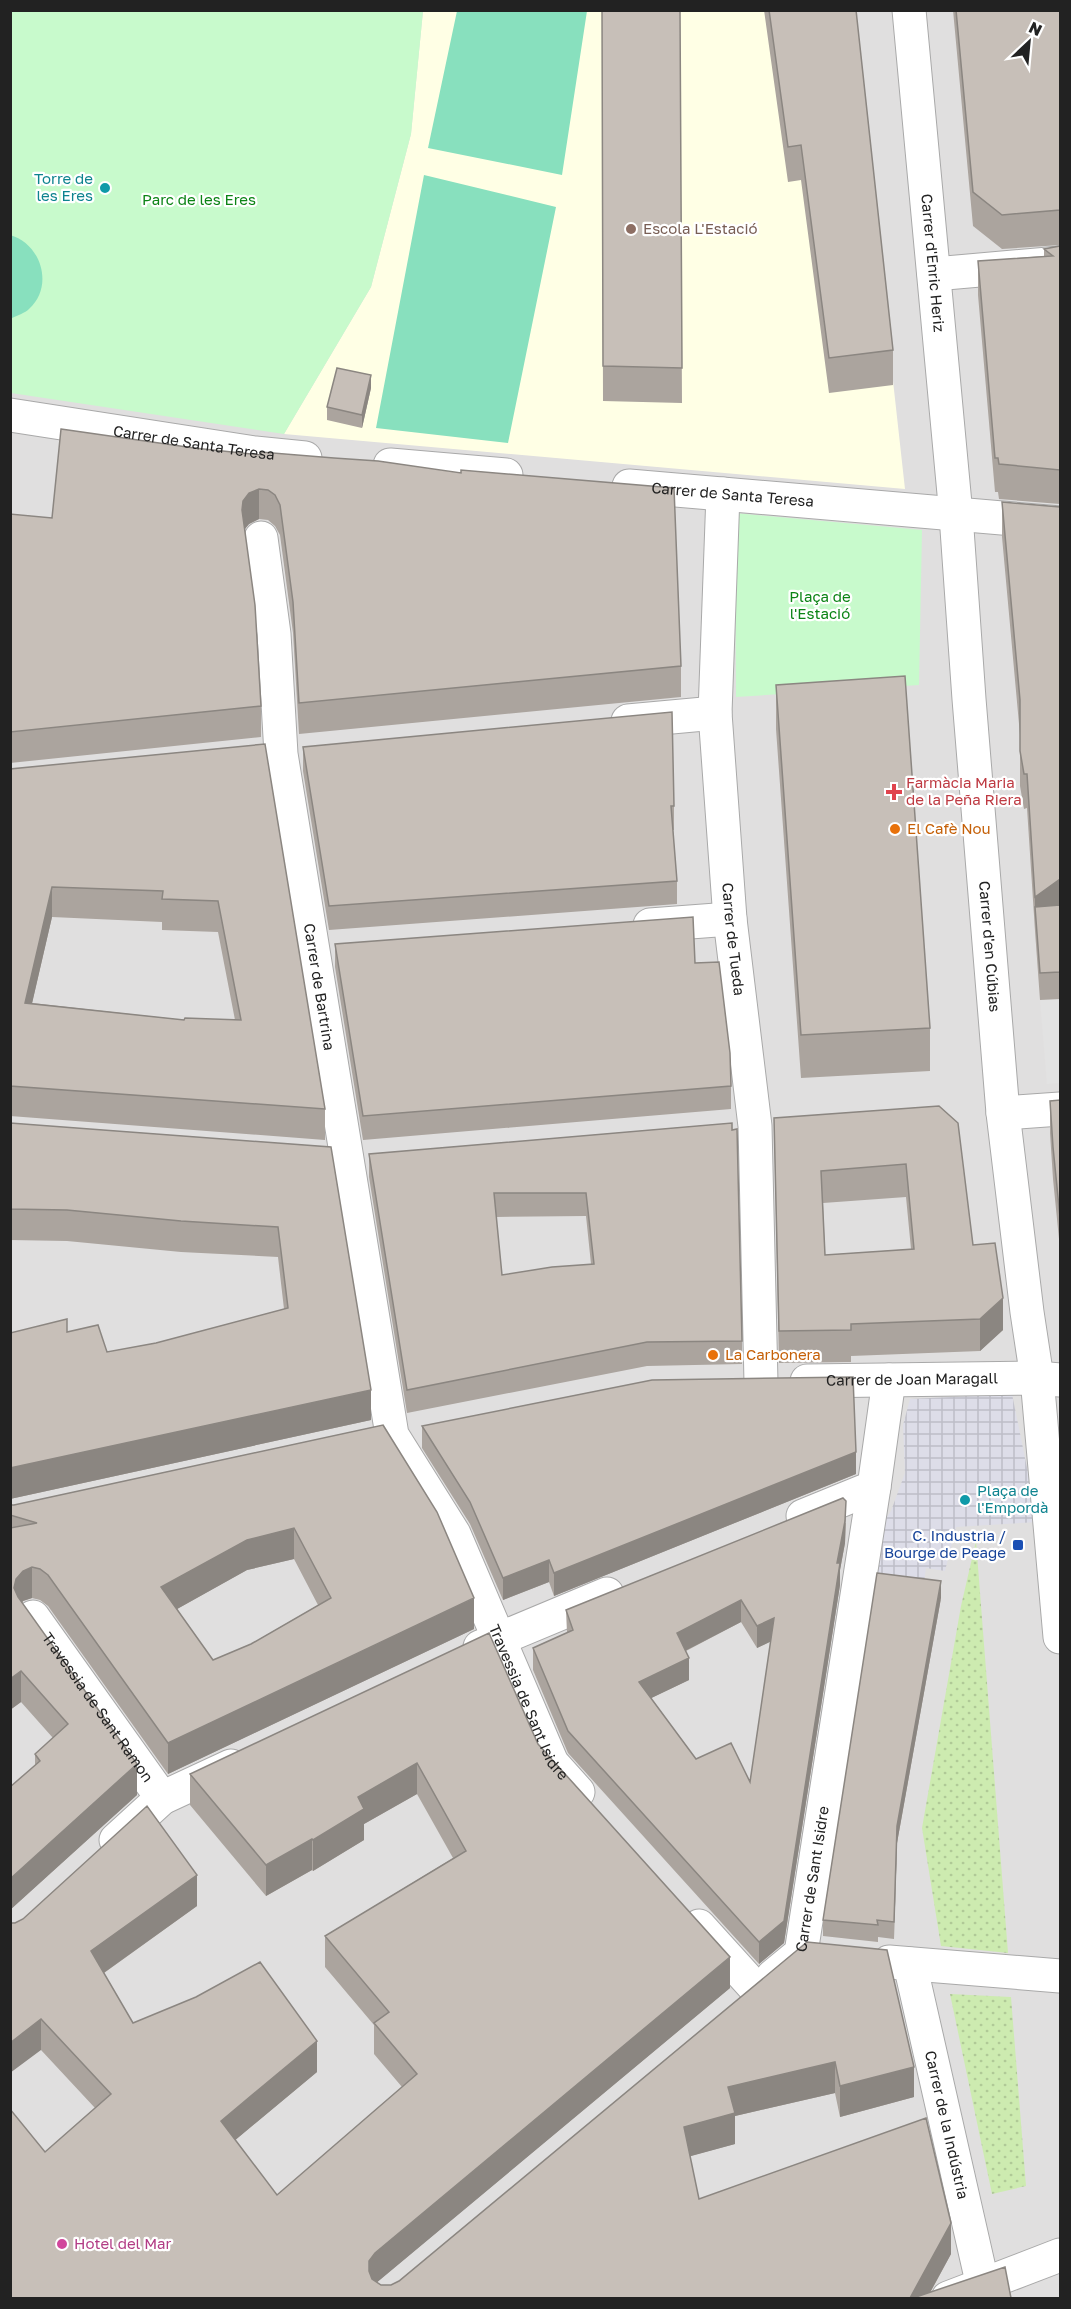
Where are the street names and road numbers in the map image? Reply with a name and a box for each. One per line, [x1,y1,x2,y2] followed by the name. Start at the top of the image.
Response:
[918,193,949,333] street label: Carrer d'Enric Heriz
[112,421,276,463] street label: Carrer de Santa Teresa
[651,478,815,510] street label: Carrer de Santa Teresa
[976,880,1005,1013] street label: Carrer d'en Cúbias
[719,882,749,997] street label: Carrer de Tueda
[301,922,339,1052] street label: Carrer de Bartrina
[826,1369,998,1389] street label: Carrer de Joan Maragall
[486,1621,573,1783] street label: Travessia de Sant Isidre
[39,1628,158,1785] street label: Travessia de Sant Ramon
[791,1804,832,1953] street label: Carrer de Sant Isidre
[922,2049,973,2201] street label: Carrer de la Indústria

